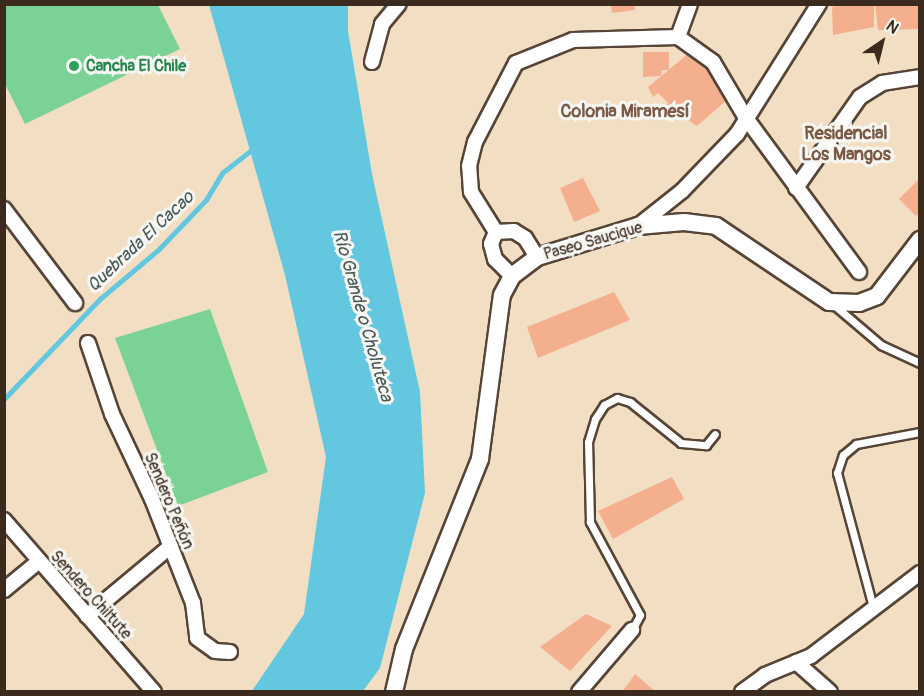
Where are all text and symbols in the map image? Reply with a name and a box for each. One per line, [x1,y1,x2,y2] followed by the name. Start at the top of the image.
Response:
[852,12,912,72] north arrow
[882,16,902,39] text: N
[86,56,186,76] place label: Cancha El Chile
[67,59,81,73] marker: Cancha El Chile
[560,101,690,123] district label: Colonia Miramesí
[801,124,891,166] district label: Residencial Los Mangos
[83,187,199,297] water label: Quebrada El Cacao
[542,218,644,264] street label: Paseo Saucique
[327,228,397,404] water label: Río Grande o Choluteca
[140,450,198,552] street label: Sendero Peñón
[46,547,136,643] street label: Sendero Chiltute

